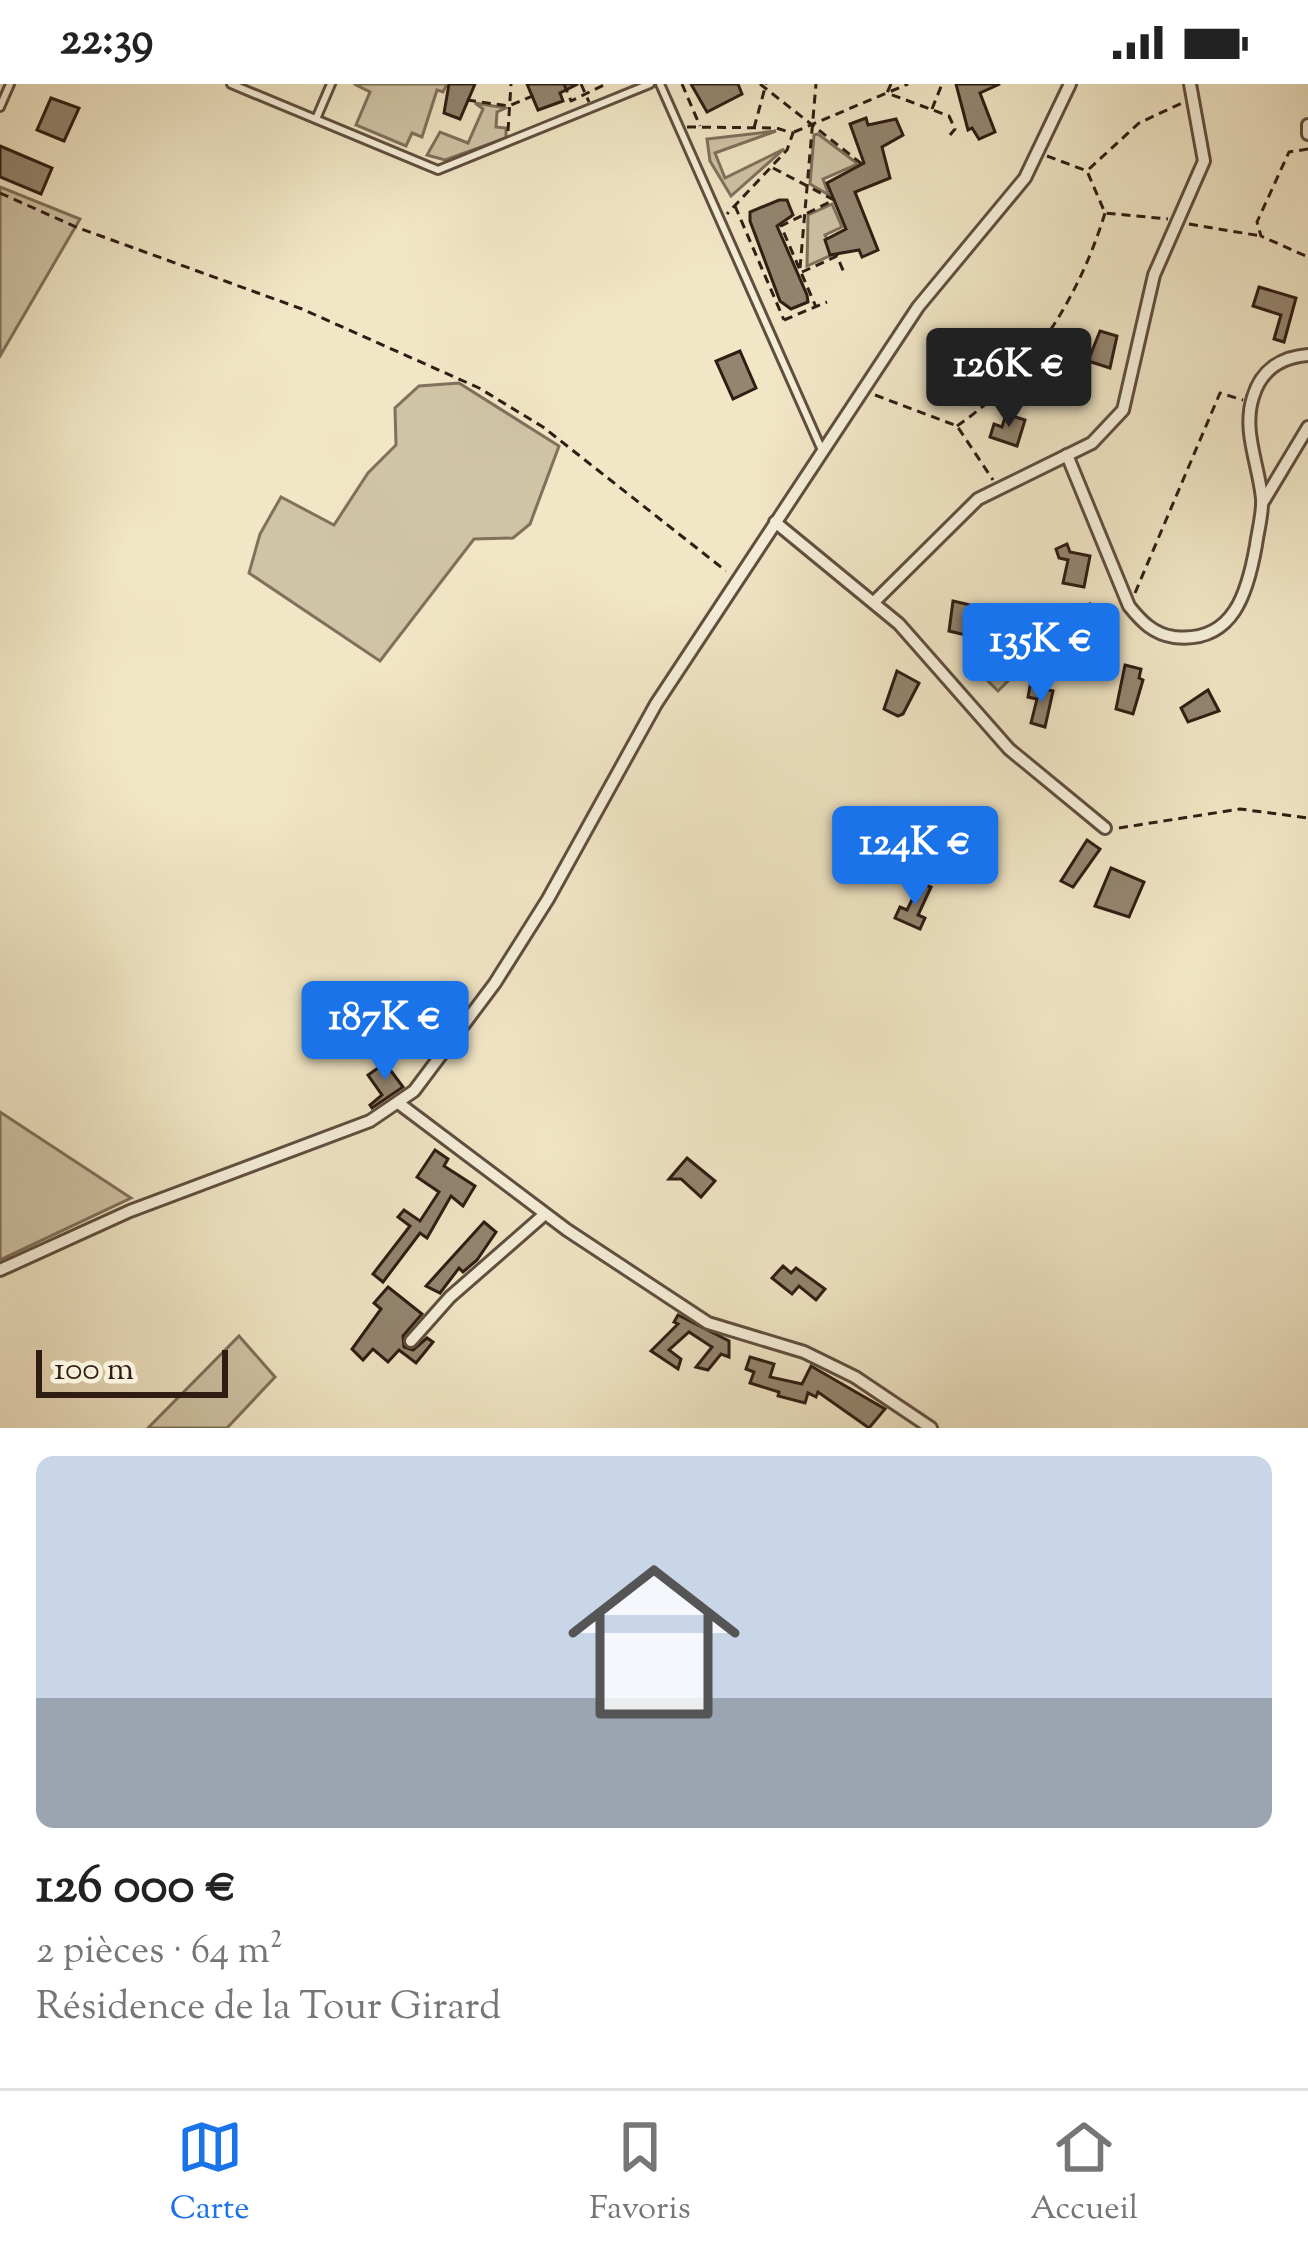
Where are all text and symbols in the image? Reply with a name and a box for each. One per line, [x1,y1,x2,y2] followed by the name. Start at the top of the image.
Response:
[60,10,153,75] text: 22:39
[911,328,1107,430] pin: 126K €
[953,339,1065,395] text: 126K €
[943,603,1139,705] pin: 135K €
[990,614,1092,670] text: 135K €
[817,806,1013,908] pin: 124K €
[859,817,971,873] text: 124K €
[287,981,483,1083] pin: 187K €
[329,992,441,1048] text: 187K €
[36,1344,228,1397] scale bar
[54,1347,134,1395] text: 100 m
[546,1534,762,1750] icon: home
[36,1852,237,1925] text: 126 000 €
[36,1925,283,1981] text: 2 pièces · 64 m²
[36,1981,501,2037] text: Résidence de la Tour Girard
[170,2114,250,2234] tab: Carte
[589,2114,691,2234] tab: Favoris
[1030,2114,1138,2234] tab: Accueil

